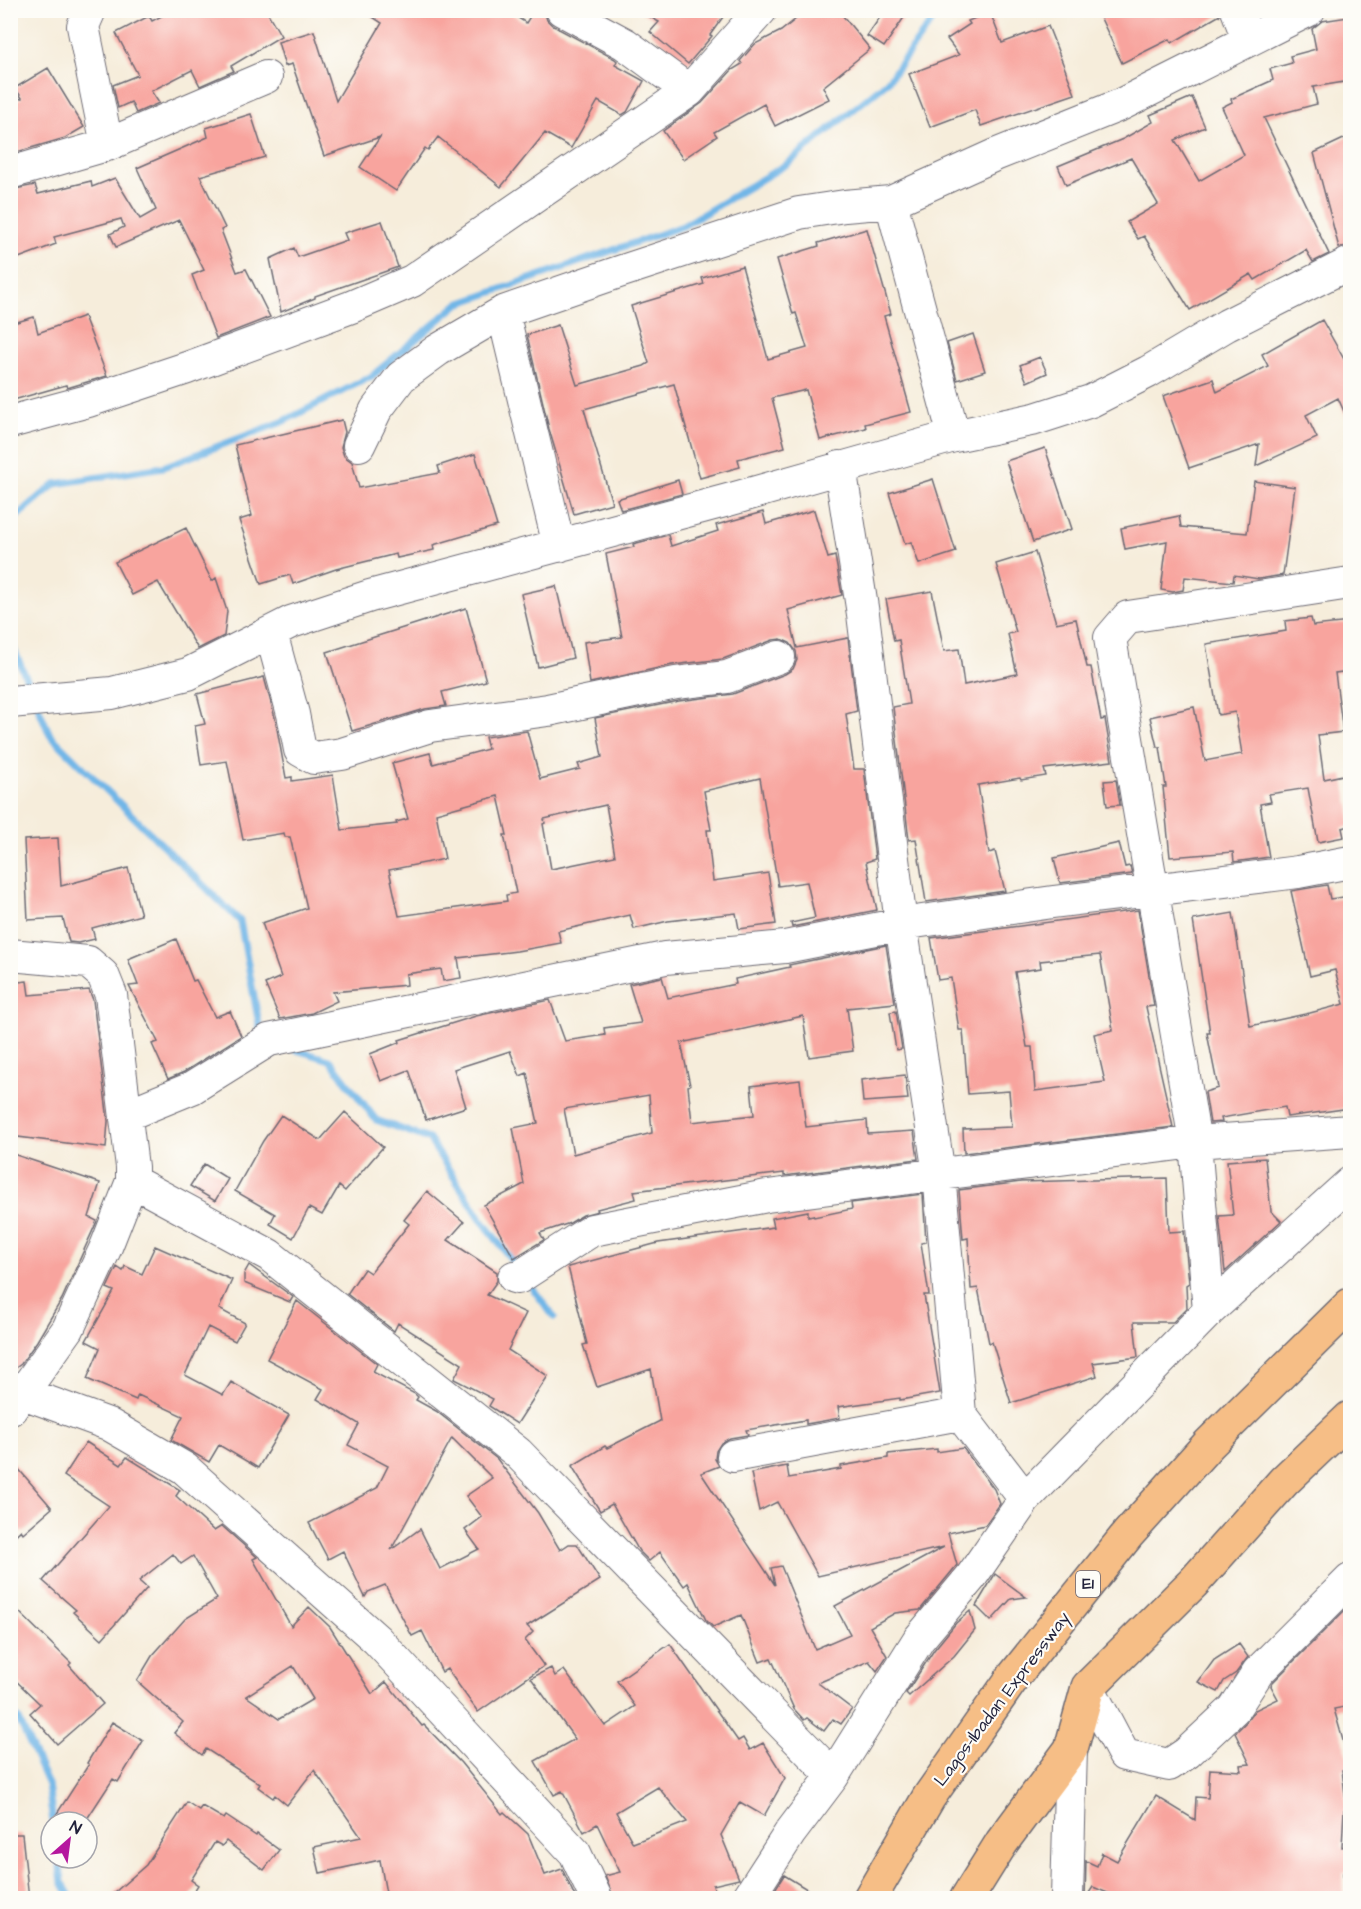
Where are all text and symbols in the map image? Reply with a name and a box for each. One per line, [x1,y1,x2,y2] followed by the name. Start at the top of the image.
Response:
[1076,1571,1100,1597] road number: E1
[928,1606,1077,1792] street label: Lagos-Ibadan Expressway
[39,1810,99,1870] north arrow
[66,1816,85,1840] text: N

